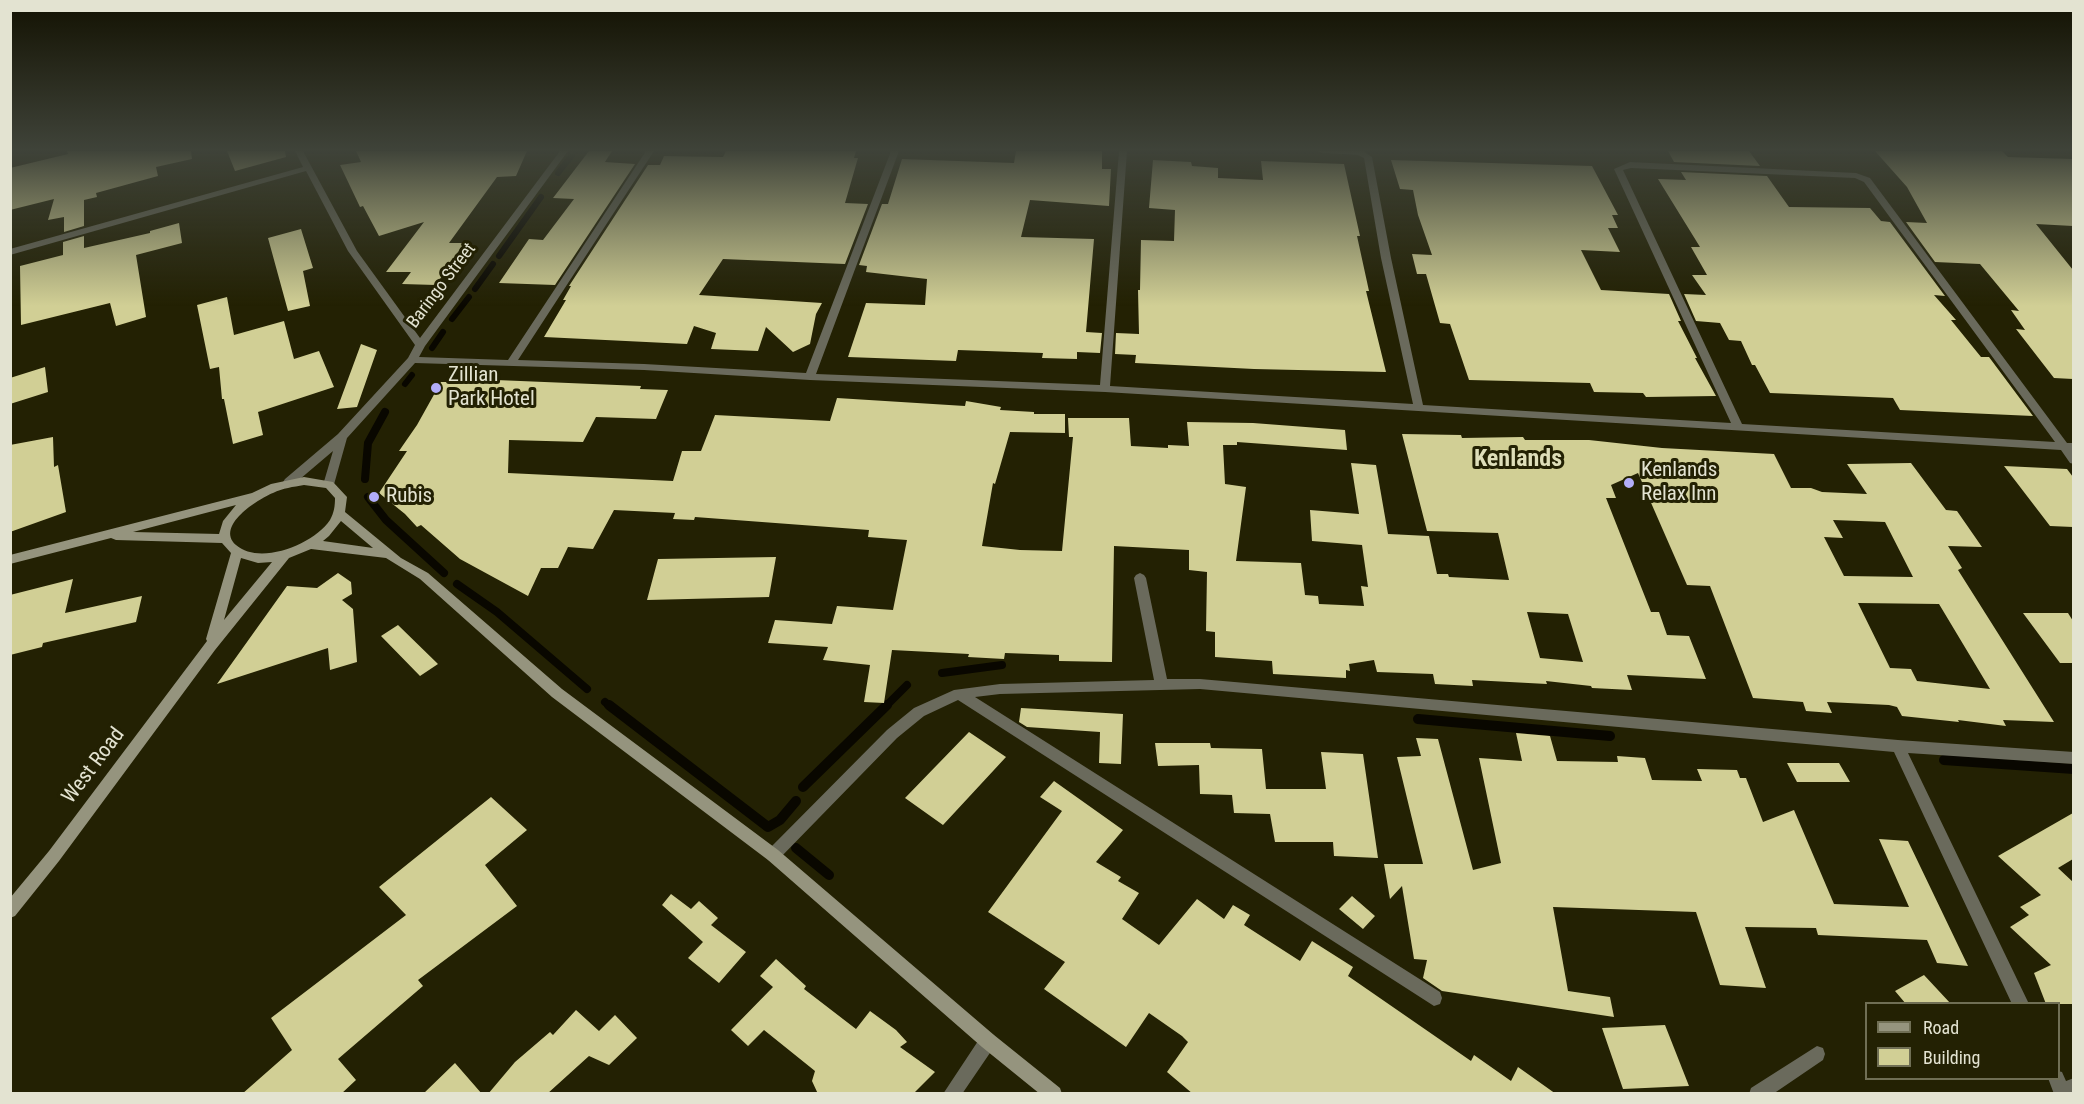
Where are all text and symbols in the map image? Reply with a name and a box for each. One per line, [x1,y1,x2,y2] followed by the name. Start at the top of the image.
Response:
[403,239,481,333] street label: Baringo Street
[448,363,535,413] place label: Zillian Park Hotel
[429,381,443,395] marker: Zillian Park Hotel
[1474,446,1562,474] district label: Kenlands
[1641,458,1717,508] place label: Kenlands Relax Inn
[1622,476,1636,490] marker: Kenlands Relax Inn
[386,484,432,510] place label: Rubis
[367,490,381,504] marker: Rubis
[57,723,131,809] street label: West Road
[1865,1002,2060,1080] legend
[1923,1017,1959,1038] text: Road
[1923,1047,1980,1068] text: Building

